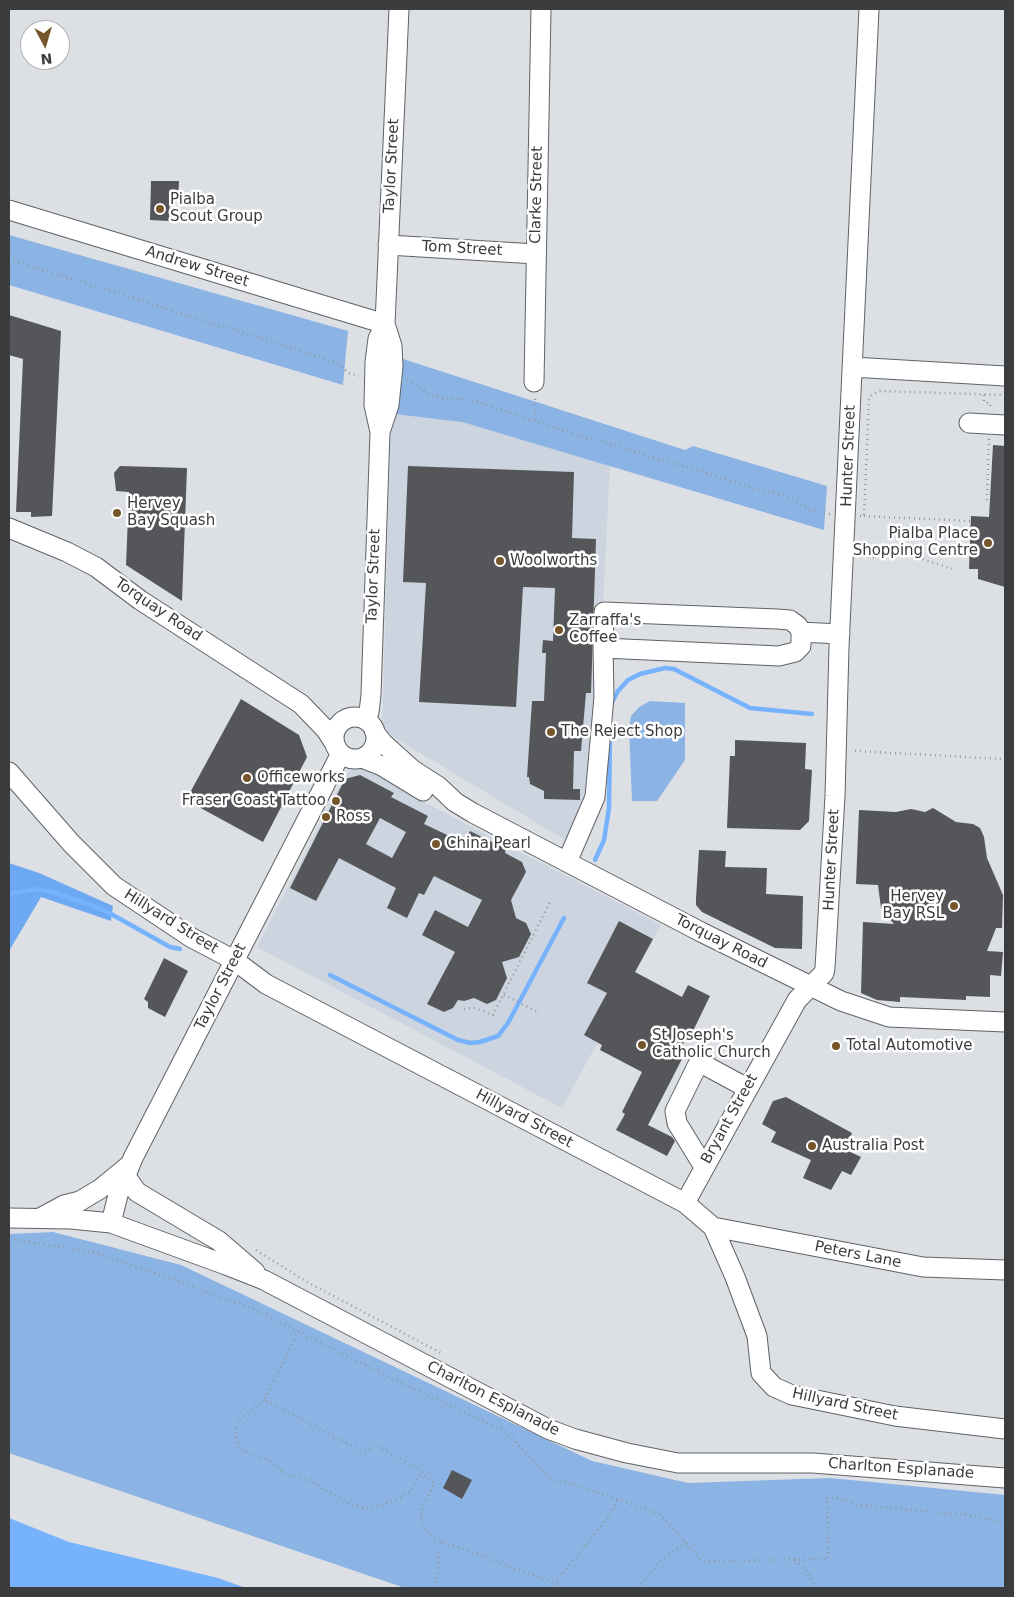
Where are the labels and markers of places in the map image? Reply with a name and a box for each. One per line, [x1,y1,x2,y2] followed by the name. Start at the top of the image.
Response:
[170,191,263,226] place label: Pialba Scout Group
[154,203,166,215] marker: Pialba Scout Group
[127,495,215,530] place label: Hervey Bay Squash
[111,507,123,519] marker: Hervey Bay Squash
[853,525,978,560] place label: Pialba Place Shopping Centre
[982,537,994,549] marker: Pialba Place Shopping Centre
[510,552,597,570] place label: Woolworths
[494,555,506,567] marker: Woolworths
[569,612,641,647] place label: Zarraffa's Coffee
[553,624,565,636] marker: Zarraffa's Coffee
[561,723,683,741] place label: The Reject Shop
[545,726,557,738] marker: The Reject Shop
[257,769,345,787] place label: Officeworks
[241,772,253,784] marker: Officeworks
[182,792,326,810] place label: Fraser Coast Tattoo
[330,795,342,807] marker: Fraser Coast Tattoo
[336,808,371,826] place label: Ross
[320,811,332,823] marker: Ross
[446,835,531,853] place label: China Pearl
[430,838,442,850] marker: China Pearl
[883,888,944,923] place label: Hervey Bay RSL
[948,900,960,912] marker: Hervey Bay RSL
[652,1027,771,1062] place label: St Joseph's Catholic Church
[846,1037,973,1055] place label: Total Automotive
[636,1039,648,1051] marker: St Joseph's Catholic Church
[830,1040,842,1052] marker: Total Automotive
[822,1137,925,1155] place label: Australia Post
[806,1140,818,1152] marker: Australia Post

